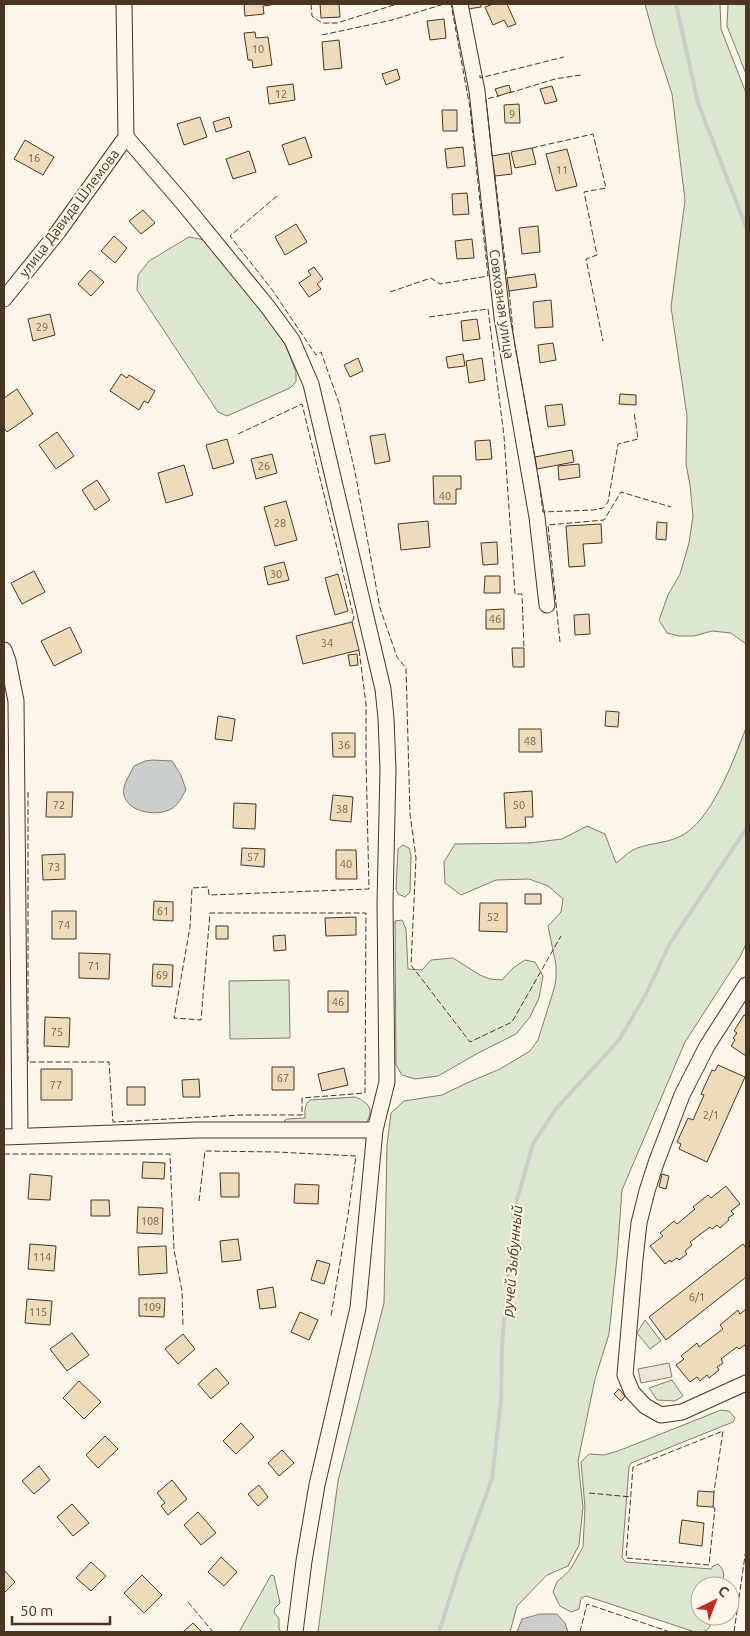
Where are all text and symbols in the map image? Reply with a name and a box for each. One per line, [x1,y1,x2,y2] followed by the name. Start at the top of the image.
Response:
[252,43,264,55] house number: 10
[275,88,287,100] house number: 12
[509,108,515,120] house number: 9
[16,146,122,280] street label: улица Давида Шлемова
[28,152,40,164] house number: 16
[556,164,568,176] house number: 11
[486,248,518,360] street label: Совхозная улица
[36,321,48,333] house number: 29
[258,460,270,472] house number: 26
[439,490,451,502] house number: 40
[274,517,286,529] house number: 28
[270,568,282,580] house number: 30
[489,613,501,625] house number: 46
[321,637,333,649] house number: 34
[524,735,536,747] house number: 48
[338,739,350,751] house number: 36
[53,799,65,811] house number: 72
[513,799,525,811] house number: 50
[336,803,348,815] house number: 38
[247,851,259,863] house number: 57
[340,858,352,870] house number: 40
[48,861,60,873] house number: 73
[157,905,169,917] house number: 61
[487,911,499,923] house number: 52
[58,919,70,931] house number: 74
[88,960,100,972] house number: 71
[156,969,168,981] house number: 69
[332,996,344,1008] house number: 46
[51,1026,63,1038] house number: 75
[277,1072,289,1084] house number: 67
[50,1079,62,1091] house number: 77
[703,1109,719,1121] house number: 2/1
[499,1205,525,1318] water label: ручей Зыбунный
[141,1215,159,1227] house number: 108
[33,1251,51,1263] house number: 114
[689,1291,705,1303] house number: 6/1
[143,1301,161,1313] house number: 109
[29,1306,47,1318] house number: 115
[690,1576,740,1626] north arrow
[715,1582,732,1600] text: С
[12,1594,110,1626] scale bar
[20,1602,53,1619] text: 50 m

